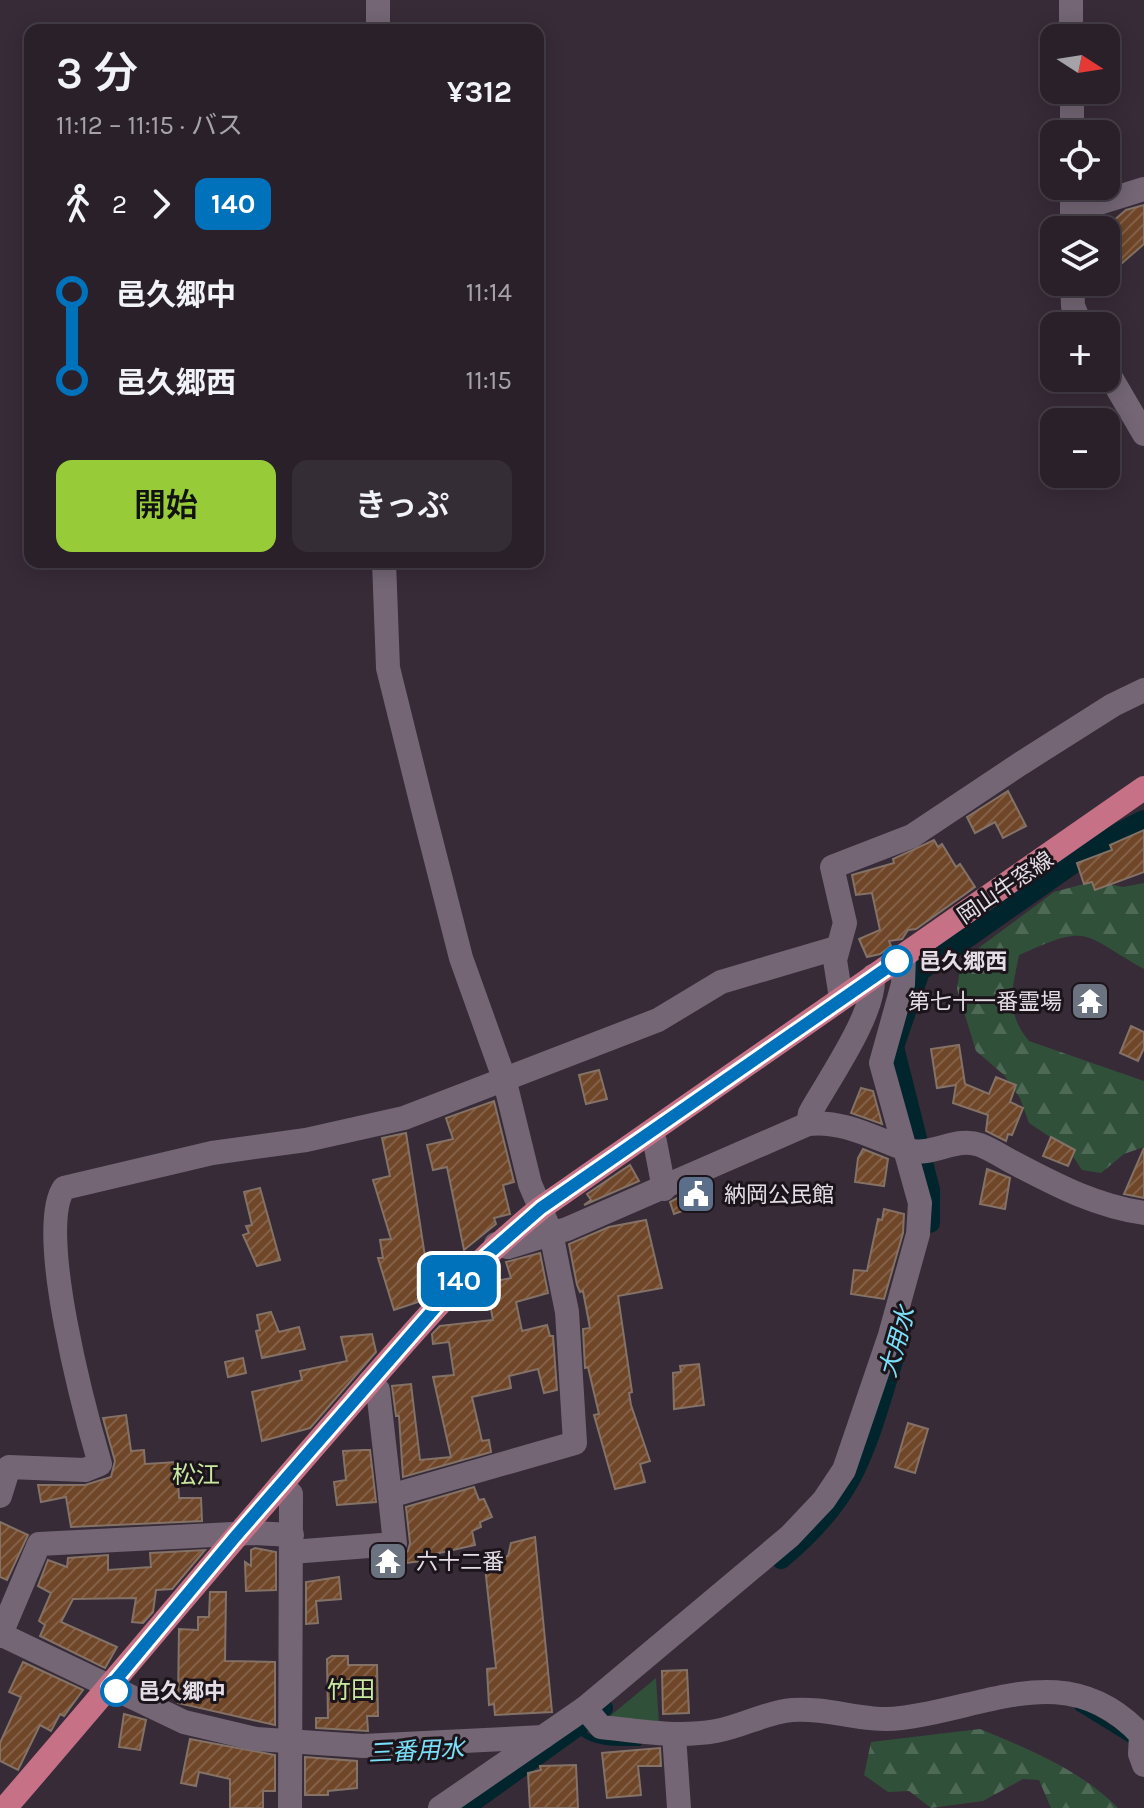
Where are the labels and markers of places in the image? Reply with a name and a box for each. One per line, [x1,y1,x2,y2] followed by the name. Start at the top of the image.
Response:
[882,946,912,976] marker: 邑久郷西
[919,949,1007,975] place label: 邑久郷西
[1069,980,1111,1022] temple icon: 第七十一番霊場
[908,989,1062,1015] place label: 第七十一番霊場
[675,1173,717,1215] public building icon: 納岡公民館
[724,1182,834,1208] place label: 納岡公民館
[367,1540,409,1582] temple icon: 六十二番
[416,1549,504,1575] place label: 六十二番
[101,1676,131,1706] marker: 邑久郷中
[138,1679,226,1705] place label: 邑久郷中

